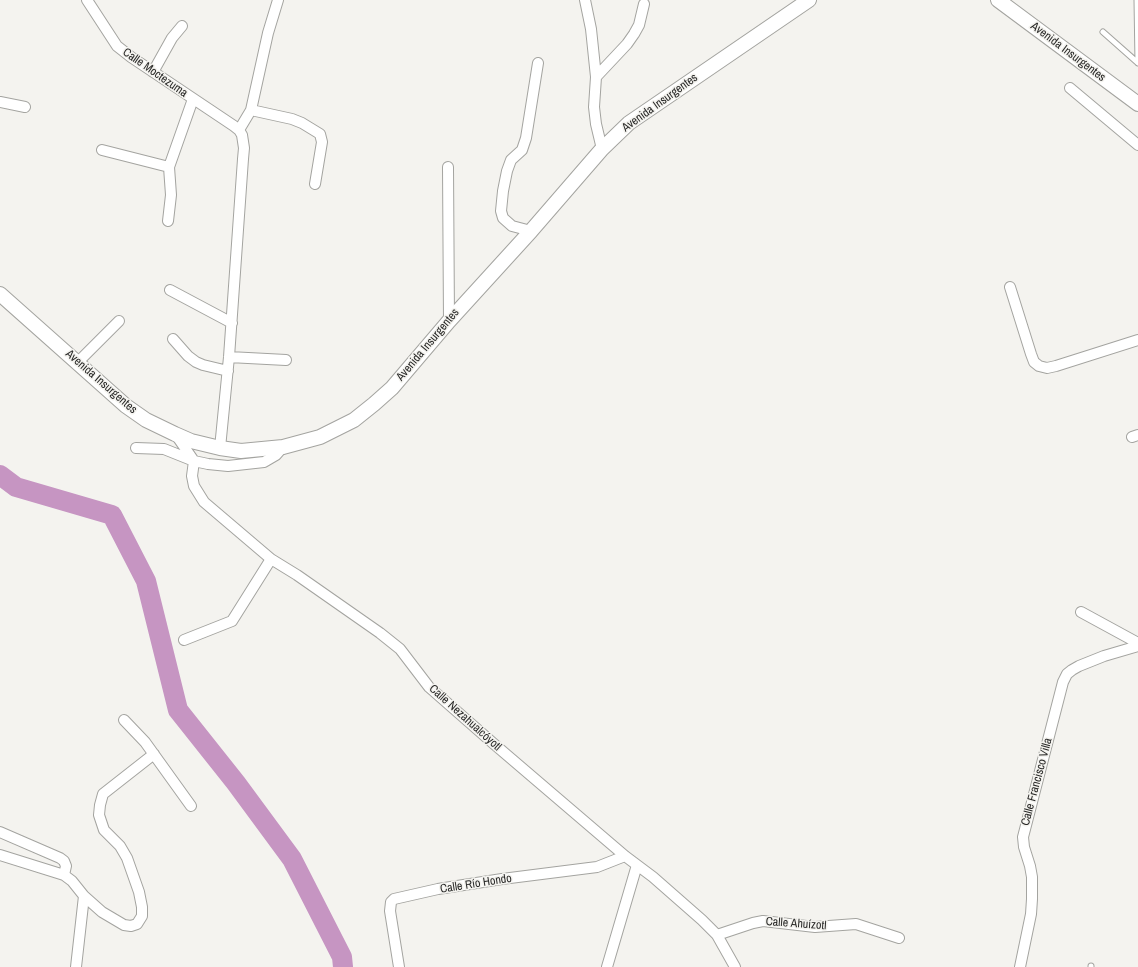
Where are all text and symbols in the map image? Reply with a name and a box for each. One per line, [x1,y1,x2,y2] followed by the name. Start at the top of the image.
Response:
[1028,19,1108,85] street label: Avenida Insurgentes
[120,45,190,101] street label: Calle Moctezuma
[619,71,701,135] street label: Avenida Insurgentes
[394,306,462,384] street label: Avenida Insurgentes
[62,347,140,417] street label: Avenida Insurgentes
[426,682,504,754] street label: Calle Nezahualcóyotl
[1018,737,1056,827] street label: Calle Francisco Villa
[439,871,513,897] street label: Calle Río Hondo
[765,915,827,933] street label: Calle Ahuízotl

